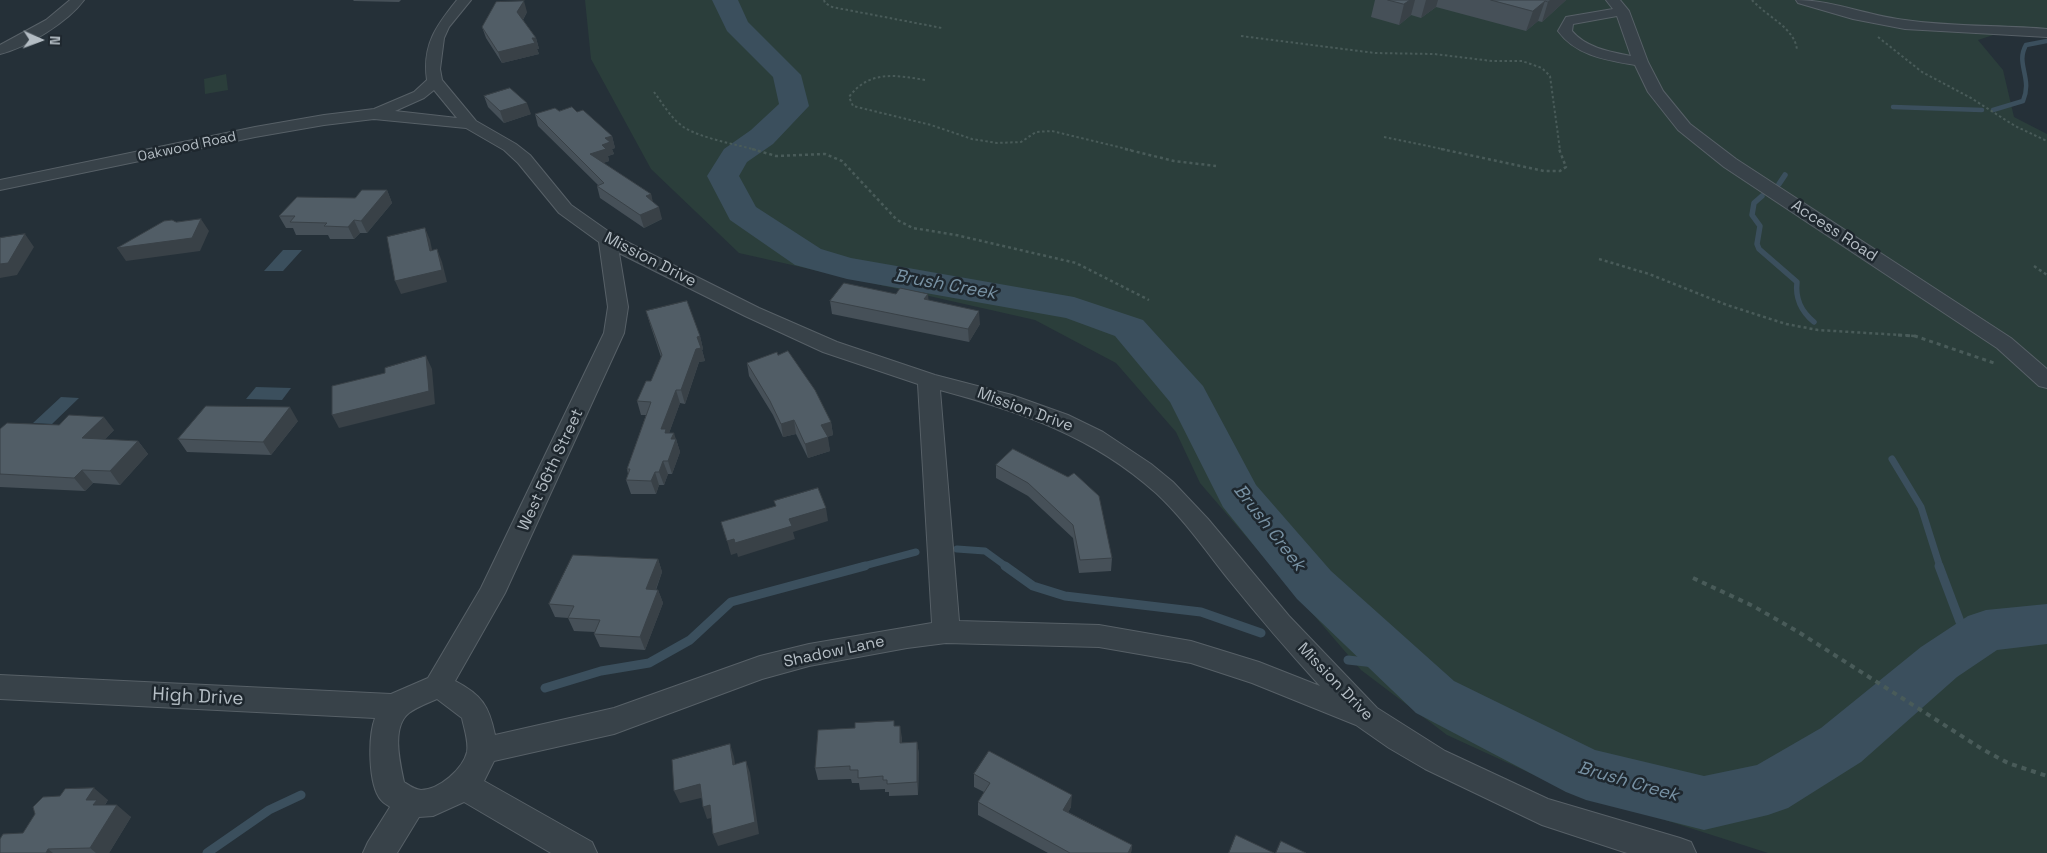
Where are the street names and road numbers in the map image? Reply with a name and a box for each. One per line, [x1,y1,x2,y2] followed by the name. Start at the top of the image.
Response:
[136,128,238,166] street label: Oakwood Road
[1787,196,1881,266] street label: Access Road
[601,229,699,291] street label: Mission Drive
[974,384,1076,436] street label: Mission Drive
[514,406,588,534] street label: West 56th Street
[782,632,886,672] street label: Shadow Lane
[1293,639,1377,725] street label: Mission Drive
[152,683,244,711] street label: High Drive

